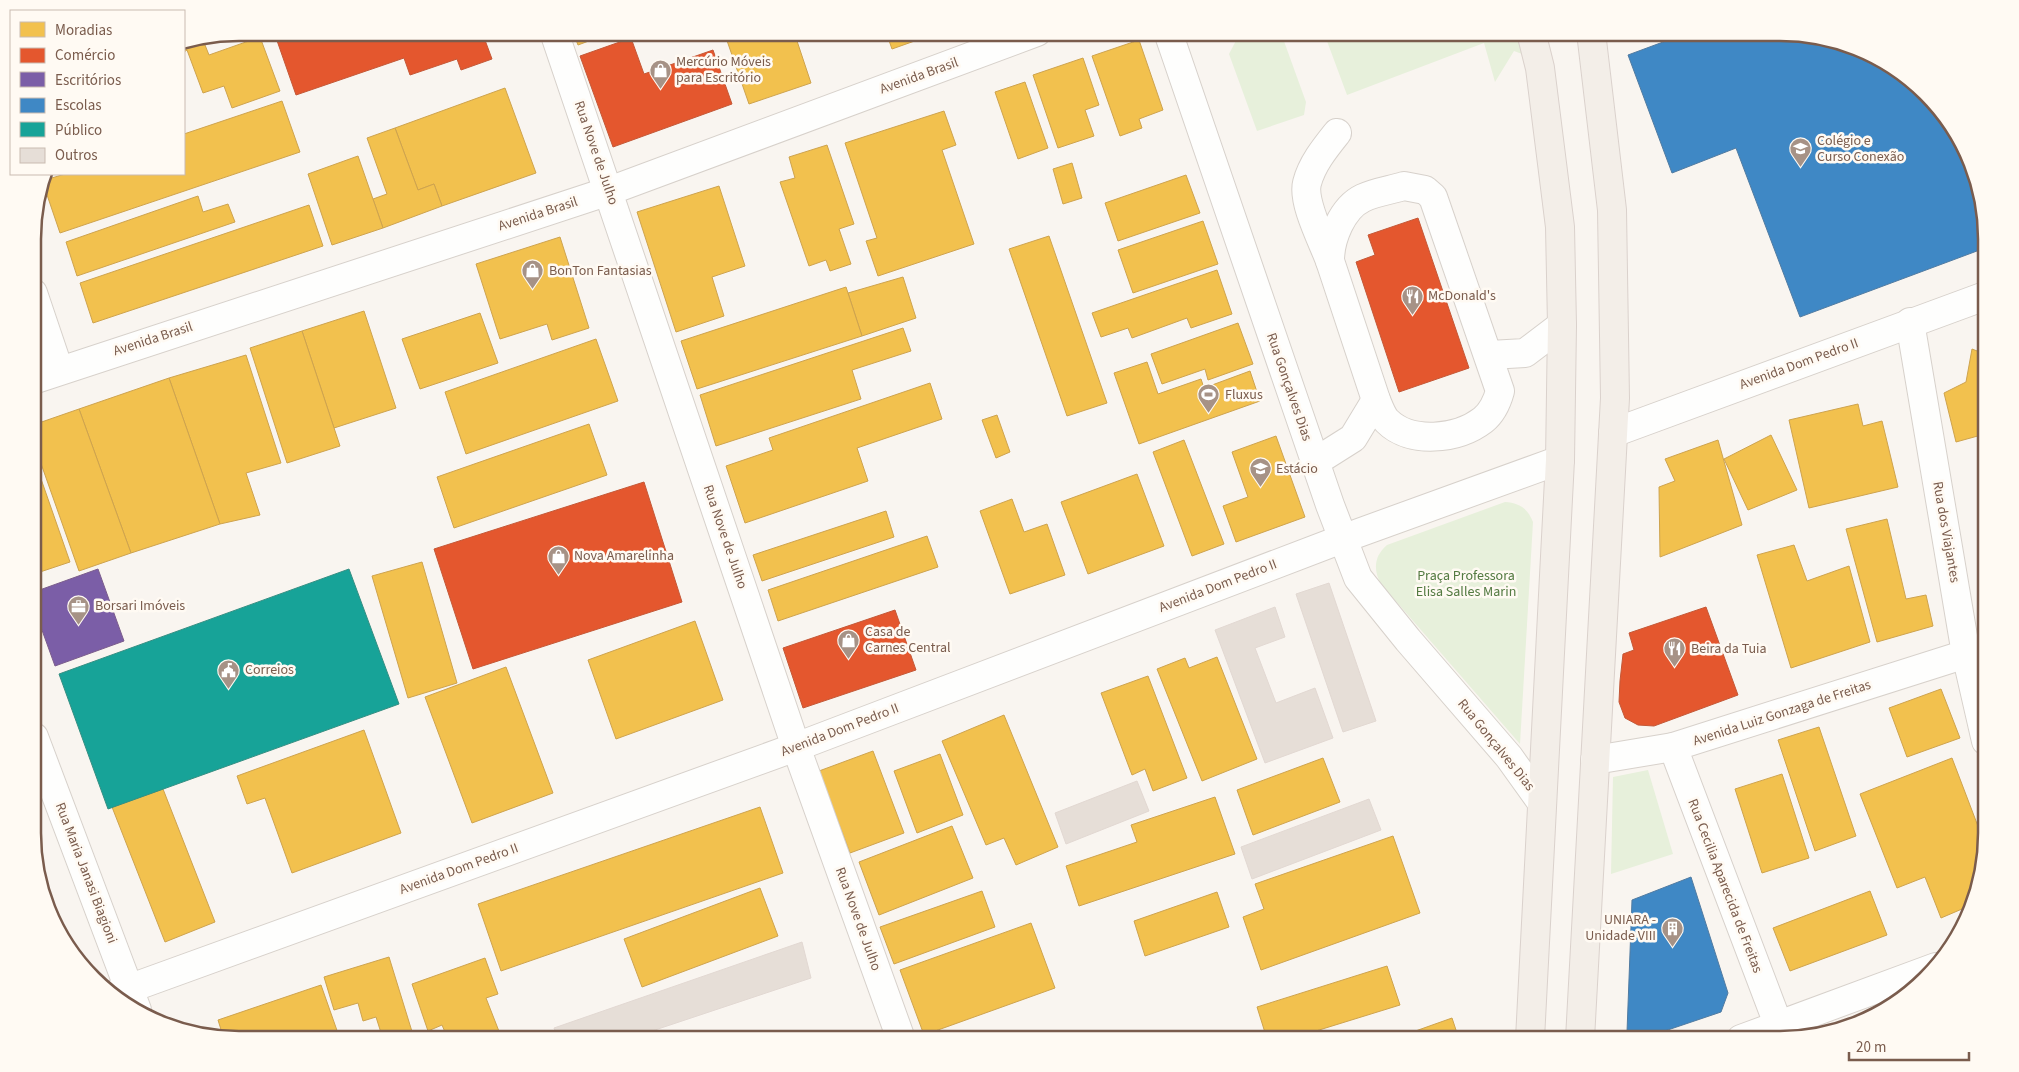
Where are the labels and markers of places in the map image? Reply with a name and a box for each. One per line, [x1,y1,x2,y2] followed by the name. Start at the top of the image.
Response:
[676,52,771,88] place label: Mercúrio Móveis para Escritório
[648,58,672,89] shop icon: Mercúrio Móveis para Escritório
[1817,131,1904,167] place label: Colégio e Curso Conexão
[1789,137,1813,168] school or university icon: Colégio e Curso Conexão
[521,259,545,290] shop icon: BonTon Fantasias
[549,261,652,281] place label: BonTon Fantasias
[1400,284,1424,315] restaurant icon: McDonald's
[1428,286,1496,306] place label: McDonald's
[1197,383,1221,414] sports icon: Fluxus
[1225,385,1263,405] place label: Fluxus
[1248,457,1272,488] school or university icon: Estácio
[1276,459,1318,479] place label: Estácio
[546,544,570,575] shop icon: Nova Amarelinha
[574,546,674,566] place label: Nova Amarelinha
[67,594,91,625] office icon: Borsari Imóveis
[95,596,185,616] place label: Borsari Imóveis
[865,622,951,658] place label: Casa de Carnes Central
[837,628,861,659] shop icon: Casa de Carnes Central
[1663,637,1687,668] restaurant icon: Beira da Tuia
[1691,639,1767,659] place label: Beira da Tuia
[217,658,241,689] public building icon: Correios
[245,660,294,680] place label: Correios
[1585,910,1656,946] place label: UNIARA - Unidade VIII
[1660,916,1684,947] building icon: UNIARA - Unidade VIII

